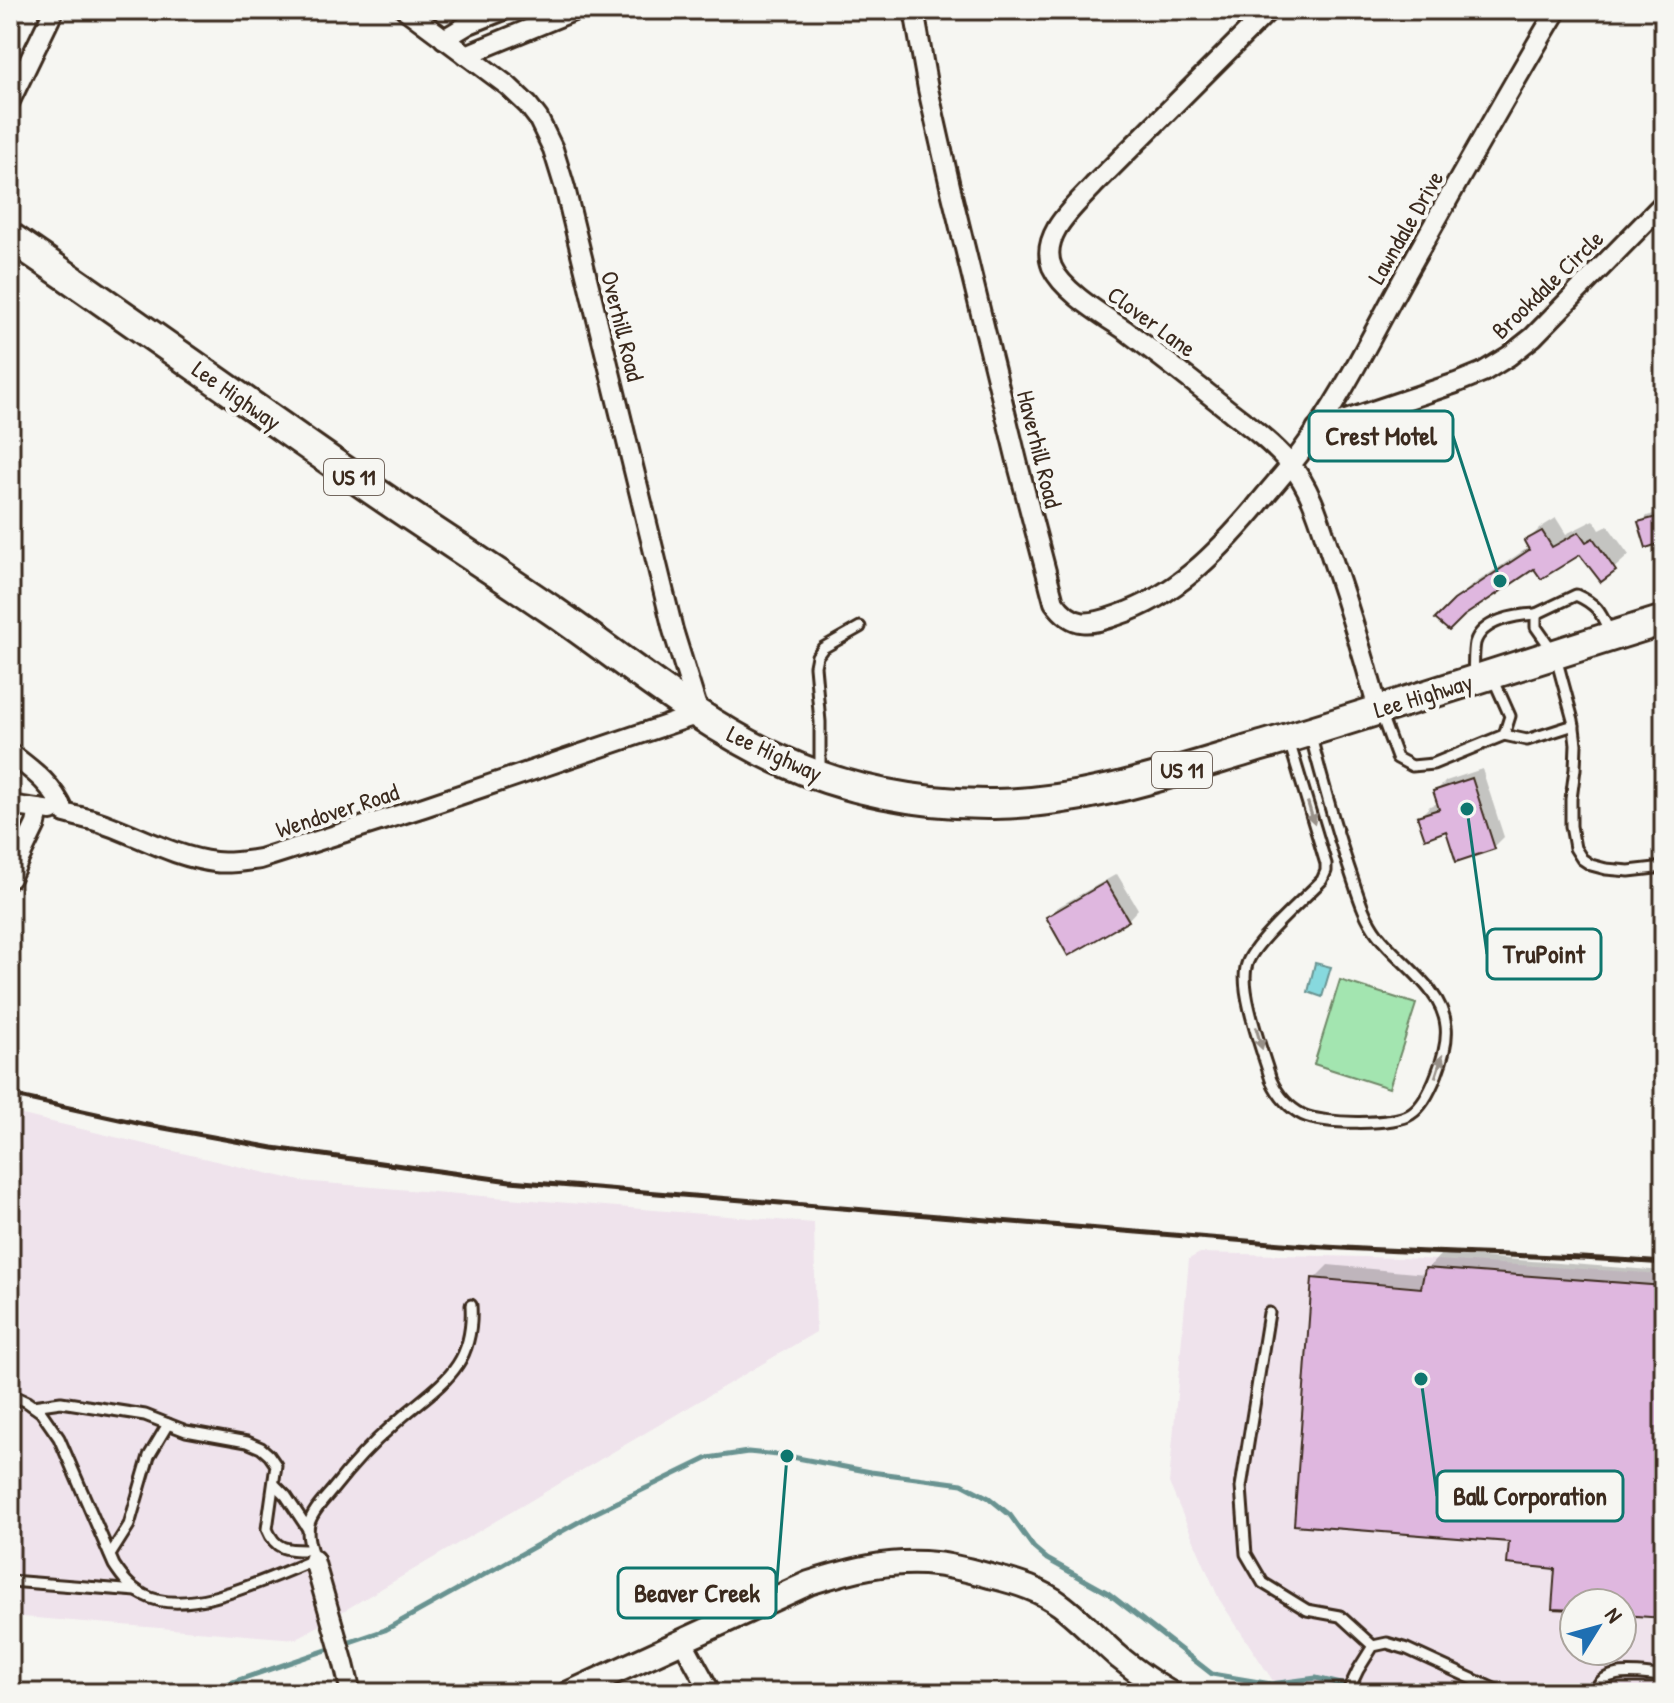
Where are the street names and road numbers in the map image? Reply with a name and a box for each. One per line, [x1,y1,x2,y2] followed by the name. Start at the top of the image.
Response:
[1360,164,1450,289] street label: Lawndale Drive
[1484,222,1610,346] street label: Brookdale Circle
[594,268,652,384] street label: Overhill Road
[1101,278,1203,364] street label: Clover Lane
[186,353,288,437] street label: Lee Highway
[1010,387,1070,511] street label: Haverhill Road
[324,459,384,495] road number: US 11
[1370,665,1476,725] street label: Lee Highway
[722,717,828,789] street label: Lee Highway
[1152,752,1212,788] road number: US 11
[271,775,403,845] street label: Wendover Road

